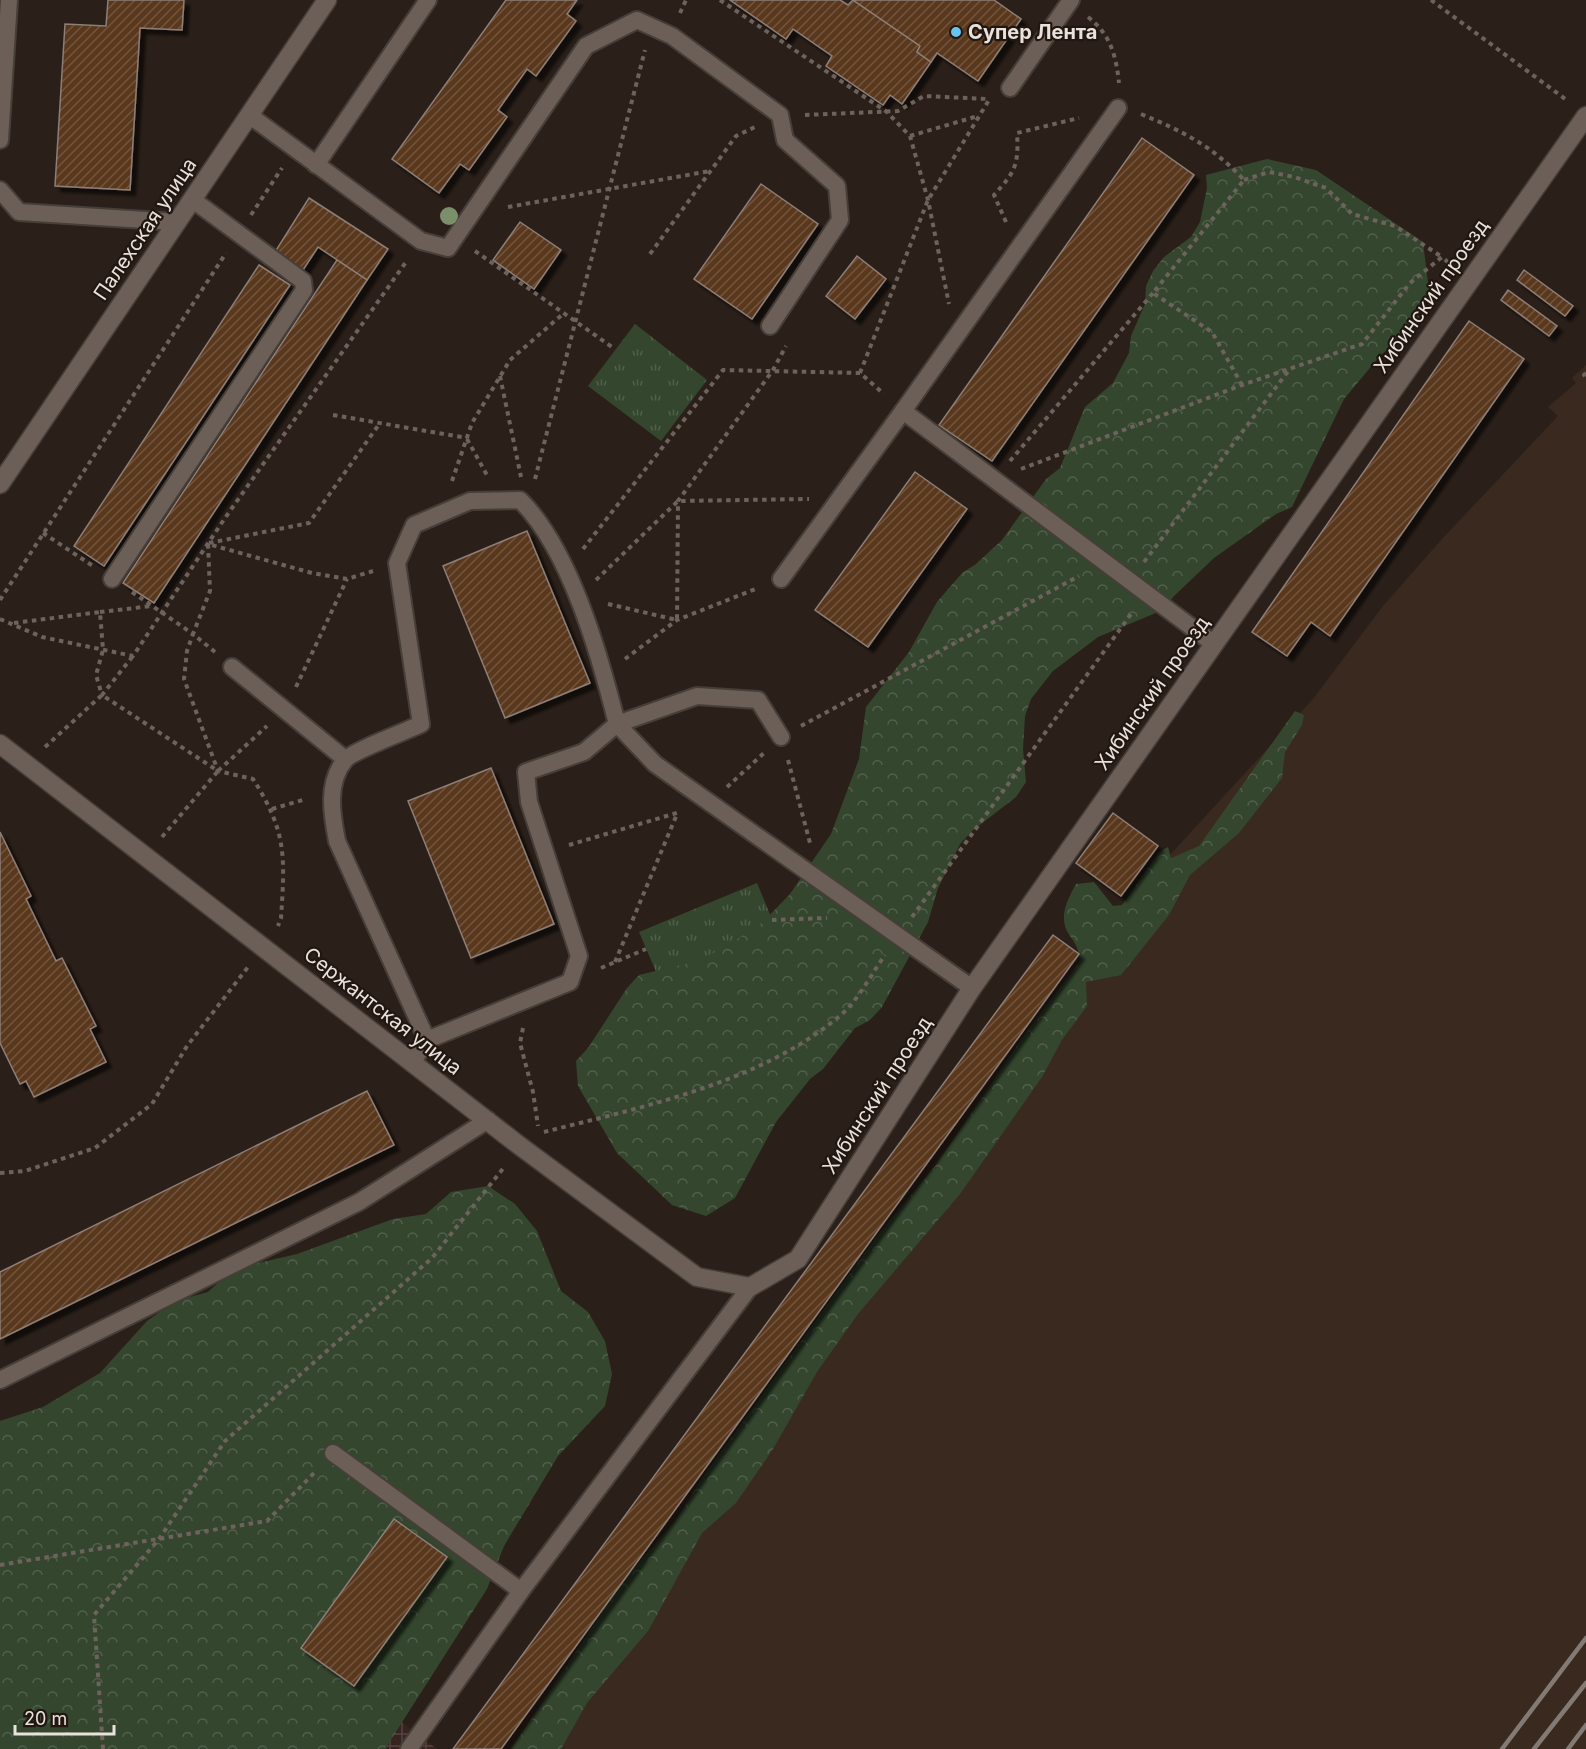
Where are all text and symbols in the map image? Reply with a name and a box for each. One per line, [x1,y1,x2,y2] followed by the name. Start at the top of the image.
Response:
[968,20,1097,44] place label: Супер Лента
[949,25,963,39] marker: Супер Лента
[89,153,201,305] street label: Палехская улица
[1369,214,1493,378] street label: Хибинский проезд
[1090,611,1214,775] street label: Хибинский проезд
[299,942,467,1080] street label: Сержантская улица
[817,1012,937,1178] street label: Хибинский проезд
[15,1698,114,1736] scale bar
[24,1708,67,1729] text: 20 m

